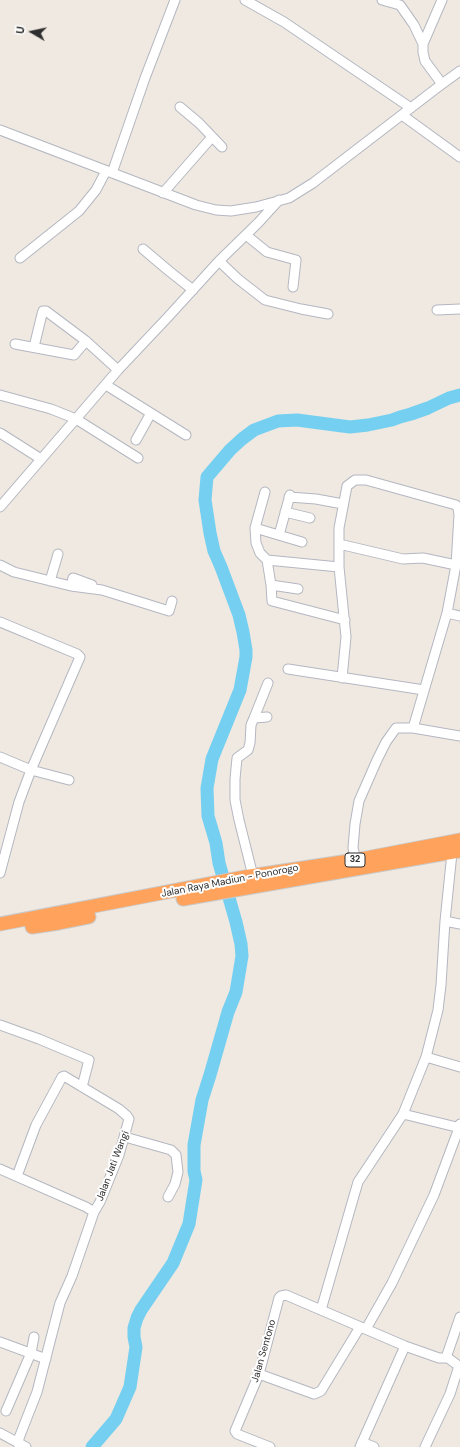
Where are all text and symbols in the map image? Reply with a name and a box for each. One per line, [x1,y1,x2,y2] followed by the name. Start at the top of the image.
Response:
[12,12,52,52] north arrow
[13,25,28,35] text: U
[345,853,365,867] road number: 32
[160,862,300,900] street label: Jalan Raya Madiun - Ponorogo
[94,1129,132,1203] street label: Jalan Jati Wangi
[249,1318,279,1384] street label: Jalan Sentono

